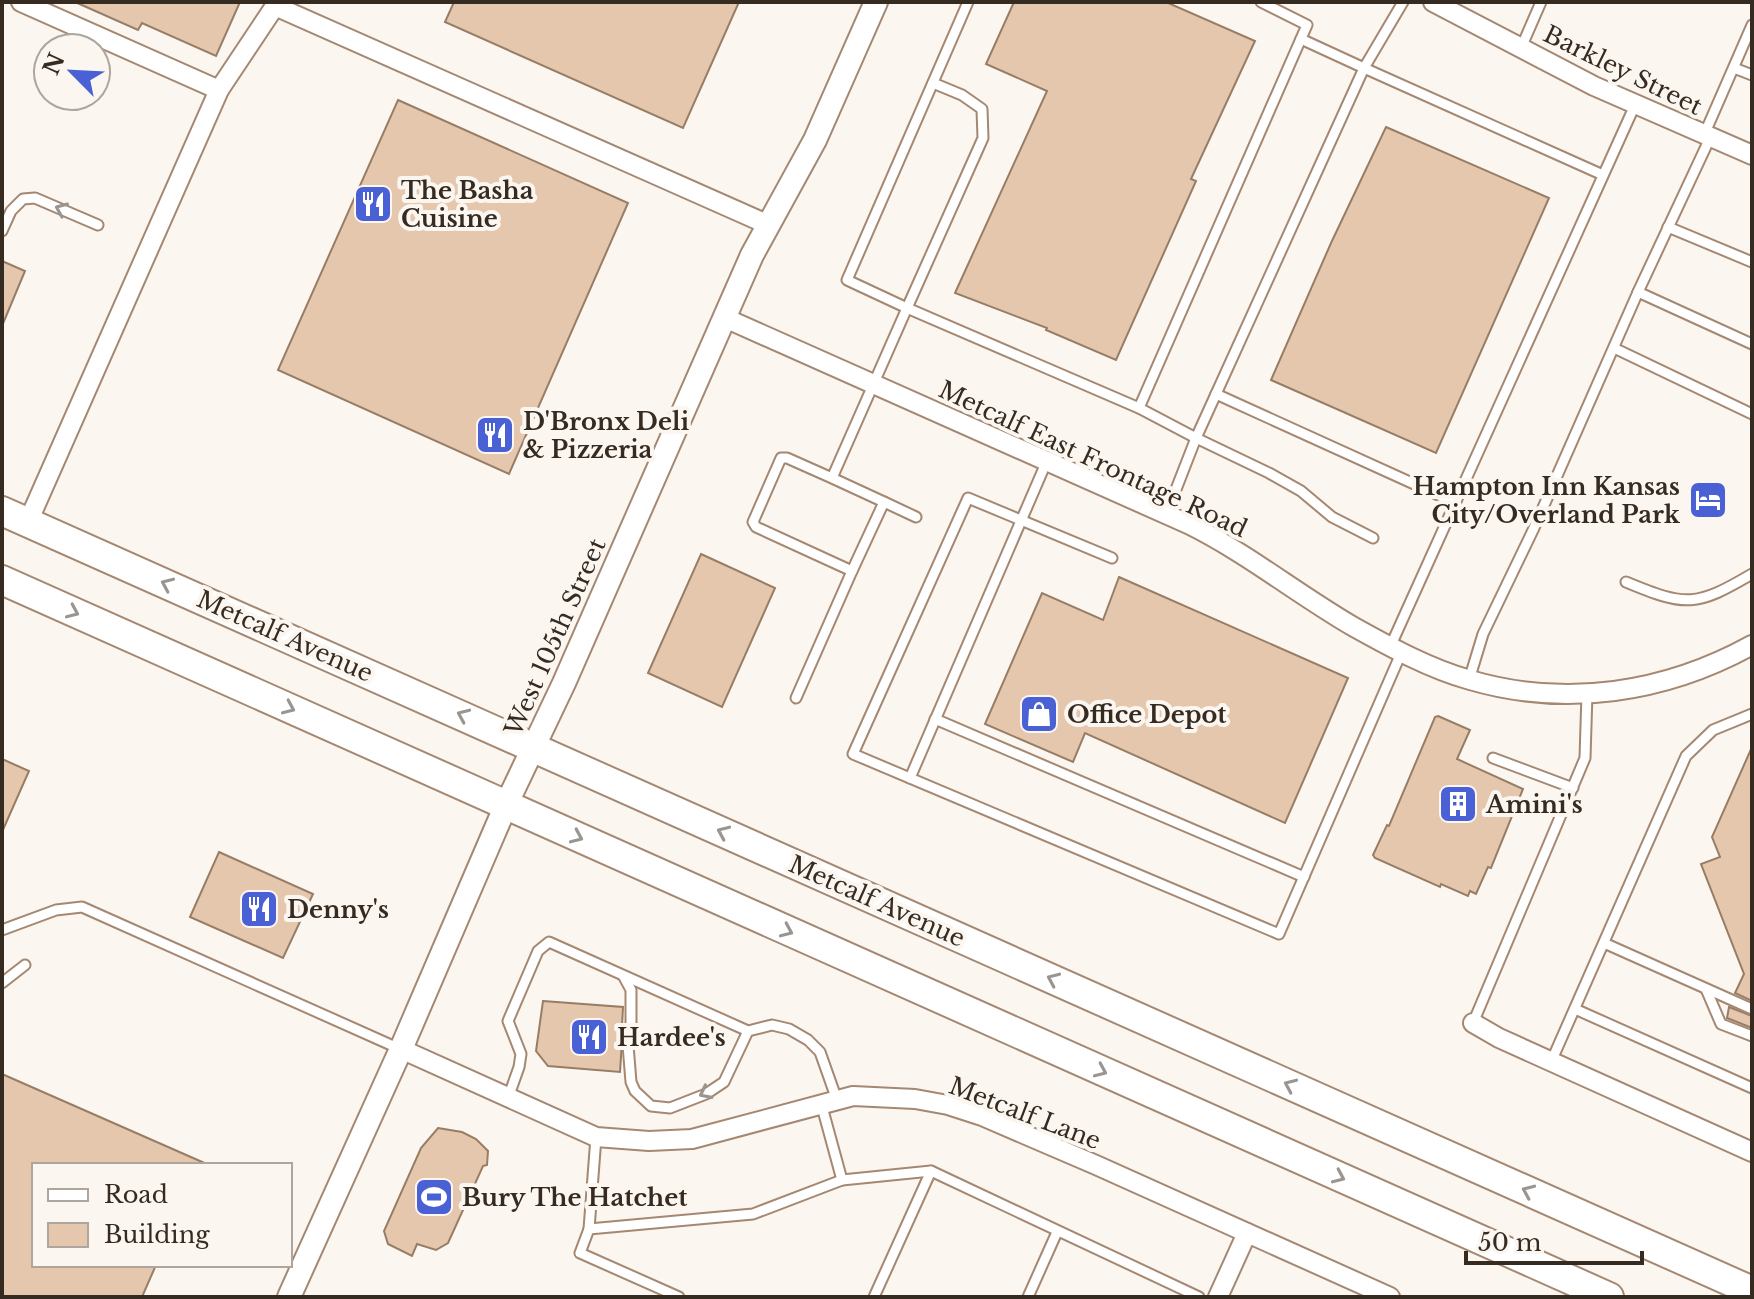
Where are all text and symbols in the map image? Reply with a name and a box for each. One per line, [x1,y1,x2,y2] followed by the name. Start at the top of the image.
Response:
[1539,19,1707,121] street label: Barkley Street
[32,32,112,112] north arrow
[38,49,71,79] text: N
[401,176,534,233] place label: The Basha Cuisine
[352,183,394,225] restaurant icon: The Basha Cuisine
[55,203,69,219] one-way arrow
[934,375,1252,543] street label: Metcalf East Frontage Road
[523,407,689,464] place label: D'Bronx Deli & Pizzeria
[474,414,516,456] restaurant icon: D'Bronx Deli & Pizzeria
[1413,472,1681,529] place label: Hampton Inn Kansas City/Overland Park
[1687,479,1729,521] hotel icon: Hampton Inn Kansas City/Overland Park
[498,534,612,741] street label: West 105th Street
[161,578,175,594] one-way arrow
[193,584,377,688] street label: Metcalf Avenue
[65,602,79,618] one-way arrow
[1018,693,1060,735] shop icon: Office Depot
[281,699,295,715] one-way arrow
[1067,700,1227,729] place label: Office Depot
[457,709,471,725] one-way arrow
[1437,783,1479,825] building icon: Amini's
[1485,790,1583,819] place label: Amini's
[717,826,731,842] one-way arrow
[569,828,583,844] one-way arrow
[785,849,969,953] street label: Metcalf Avenue
[238,888,280,930] restaurant icon: Denny's
[287,895,389,924] place label: Denny's
[779,921,793,937] one-way arrow
[1046,972,1061,988] one-way arrow
[568,1016,610,1058] restaurant icon: Hardee's
[617,1023,726,1052] place label: Hardee's
[1093,1061,1108,1077] one-way arrow
[945,1071,1105,1155] street label: Metcalf Lane
[1284,1078,1298,1094] one-way arrow
[699,1083,713,1099] one-way arrow
[32,1163,292,1267] legend
[1331,1167,1345,1183] one-way arrow
[413,1176,455,1218] sports icon: Bury The Hatchet
[104,1180,168,1209] text: Road
[462,1183,688,1212] place label: Bury The Hatchet
[1521,1184,1536,1200] one-way arrow
[1466,1215,1642,1265] scale bar
[104,1220,210,1249] text: Building
[1478,1228,1542,1257] text: 50 m

